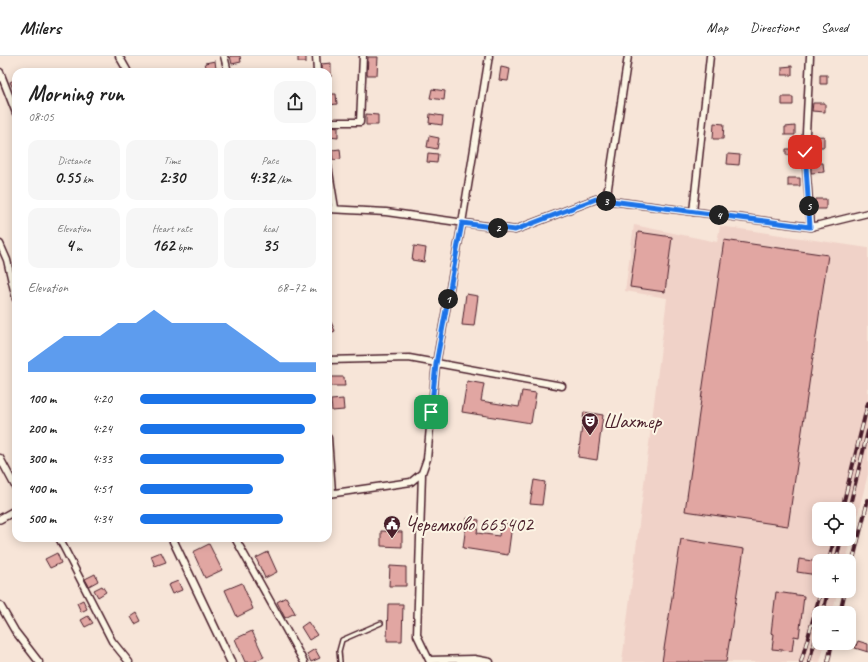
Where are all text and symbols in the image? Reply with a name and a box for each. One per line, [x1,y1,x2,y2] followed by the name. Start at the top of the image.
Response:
[20,16,61,40] text: Milers
[707,19,728,36] text: Map
[750,19,799,36] text: Directions
[821,19,848,36] text: Saved
[28,80,124,108] text: Morning run
[274,81,316,123] button: share
[28,109,54,125] text: 08:05
[788,135,822,169] pin
[794,141,816,163] icon: check
[58,153,90,167] text: Distance
[164,153,180,167] text: Time
[262,153,278,167] text: Pace
[54,167,80,188] text: 0.55
[159,167,185,188] text: 2:30
[248,167,275,188] text: 4:32
[80,172,94,186] text: km
[275,172,292,186] text: /km
[596,191,616,211] pin: 3
[604,194,608,208] text: 3
[799,196,819,216] pin: 5
[807,199,811,213] text: 5
[709,205,729,225] pin: 4
[717,208,721,222] text: 4
[488,218,508,238] pin: 2
[57,221,91,235] text: Elevation
[152,221,192,235] text: Heart rate
[263,221,277,235] text: kcal
[496,221,500,235] text: 2
[66,235,73,256] text: 4
[151,235,175,256] text: 162
[262,235,278,256] text: 35
[73,240,82,254] text: m
[175,240,193,254] text: bpm
[28,280,68,296] text: Elevation
[276,280,316,296] text: 68–72 m
[438,289,458,309] pin: 1
[446,292,450,306] text: 1
[28,391,56,407] text: 100 m
[92,391,112,407] text: 4:20
[414,395,448,429] pin
[420,401,442,423] icon: arrive
[603,409,663,434] place label: Шахтер
[580,411,600,436] theatre icon: Шахтер
[28,421,56,437] text: 200 m
[92,421,112,437] text: 4:24
[28,451,56,467] text: 300 m
[92,451,112,467] text: 4:33
[28,481,56,497] text: 400 m
[92,481,112,497] text: 4:51
[812,502,856,650] map controls
[812,502,856,546] button: locate
[28,511,56,527] text: 500 m
[92,511,112,527] text: 4:34
[405,512,535,537] place label: Черемхово 665402
[382,514,402,539] public building icon: Черемхово 665402
[812,554,856,598] button: +
[812,606,856,650] button: −

